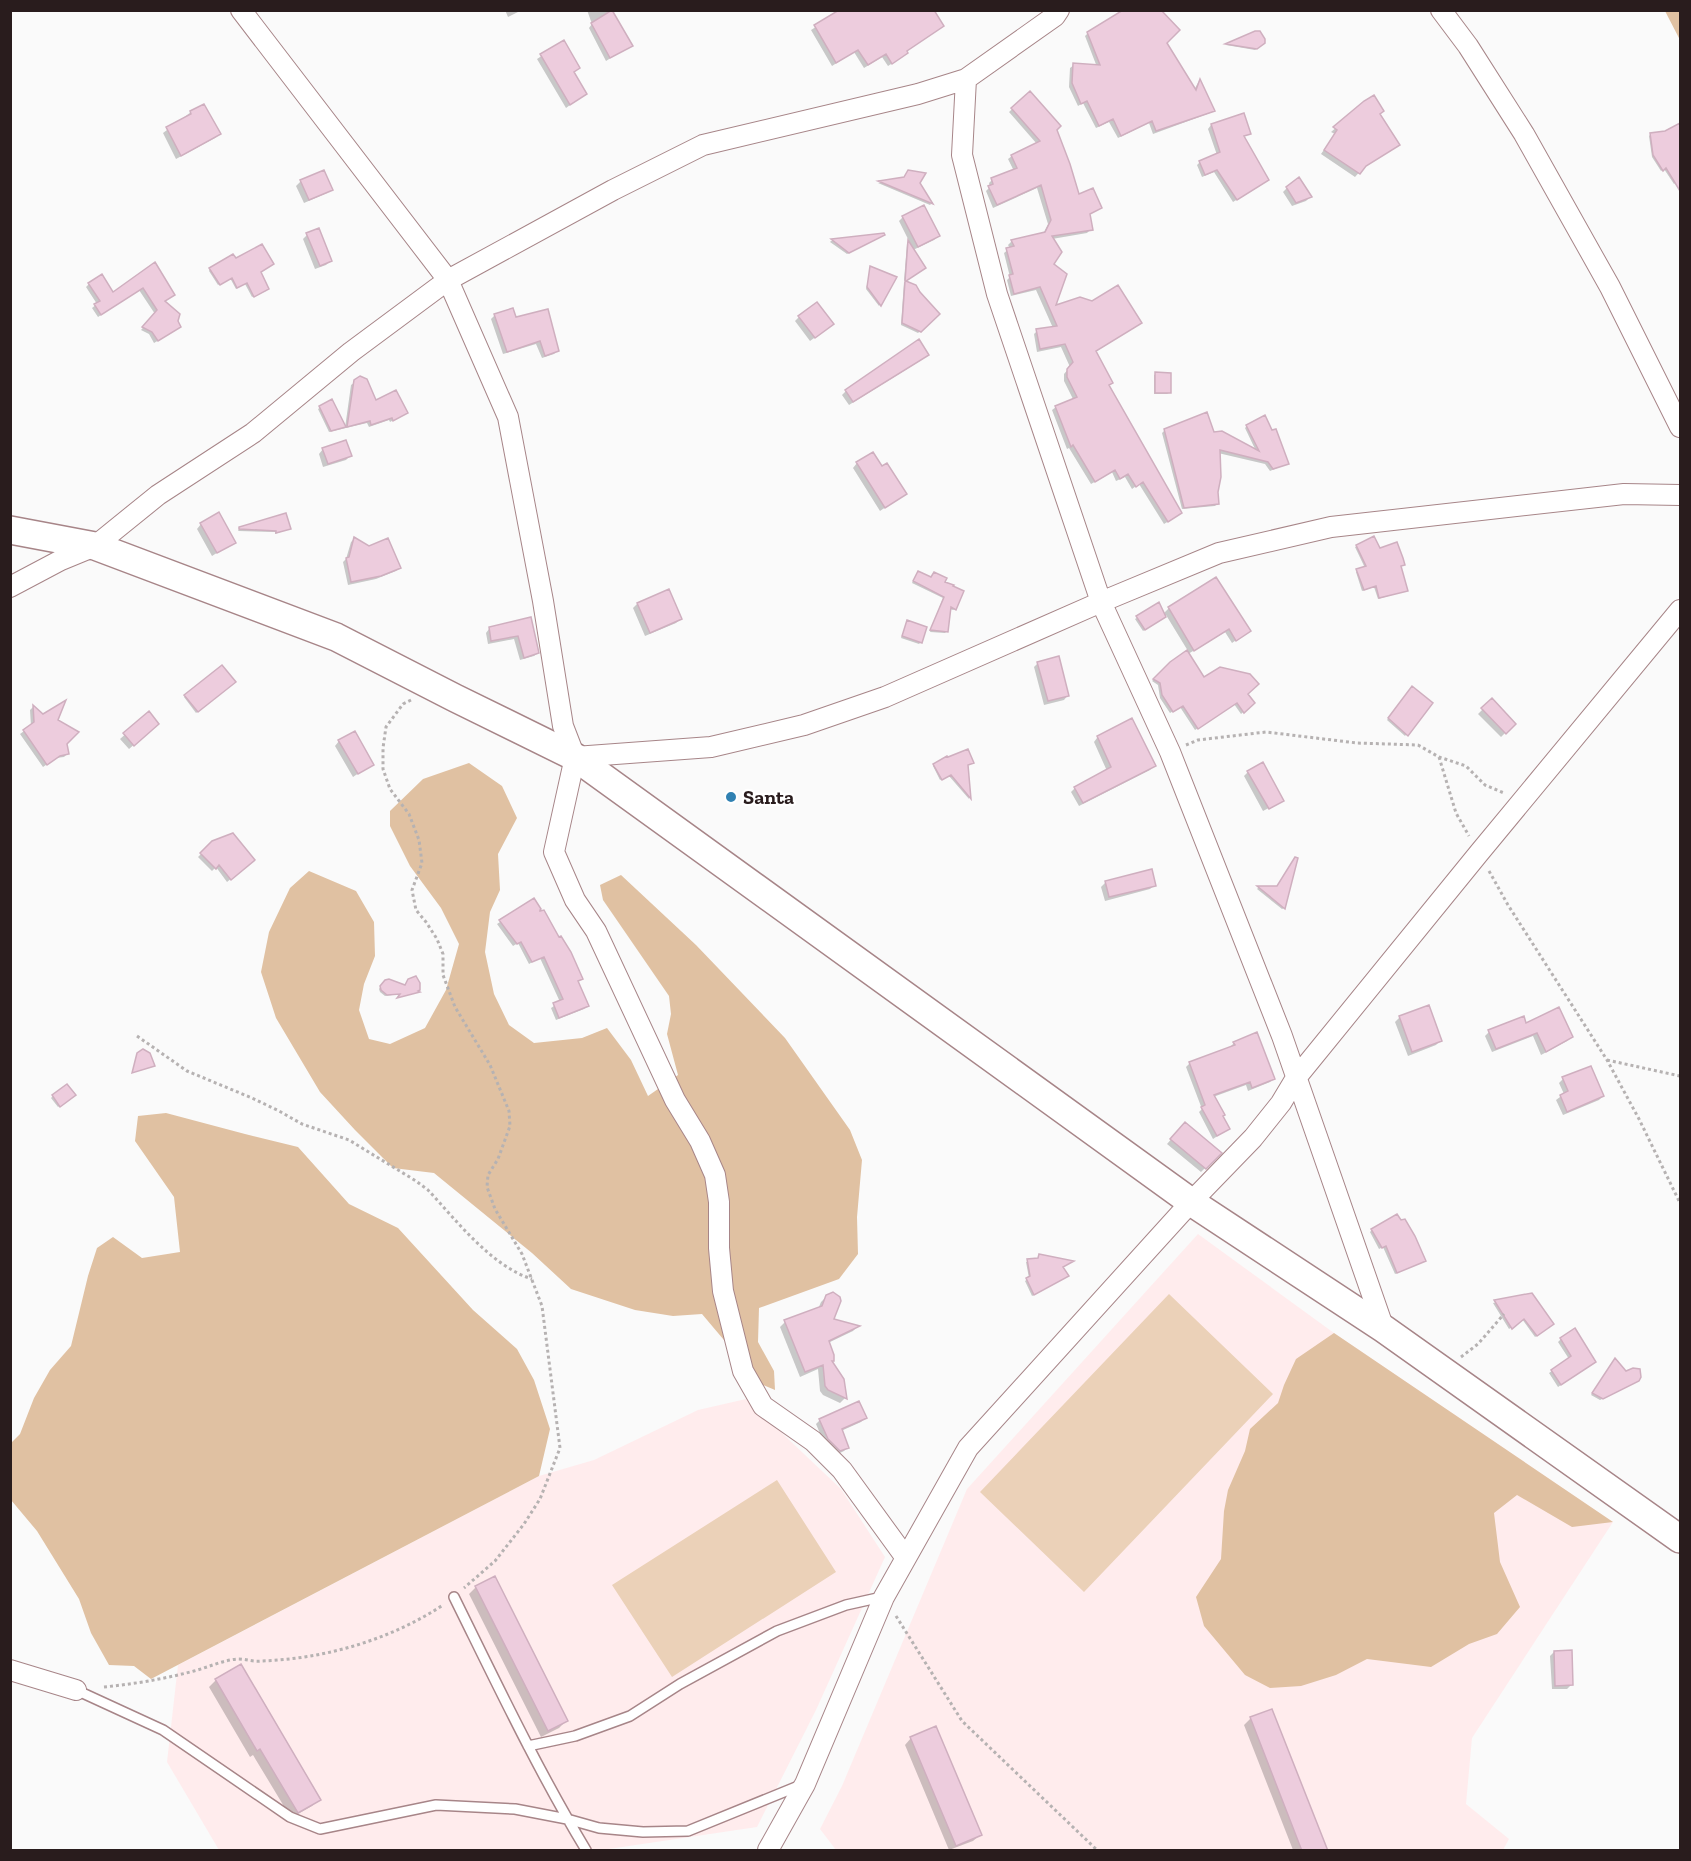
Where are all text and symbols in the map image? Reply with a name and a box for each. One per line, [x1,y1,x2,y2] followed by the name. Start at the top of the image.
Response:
[743,785,794,809] place label: Santa
[724,790,738,804] marker: Santa

